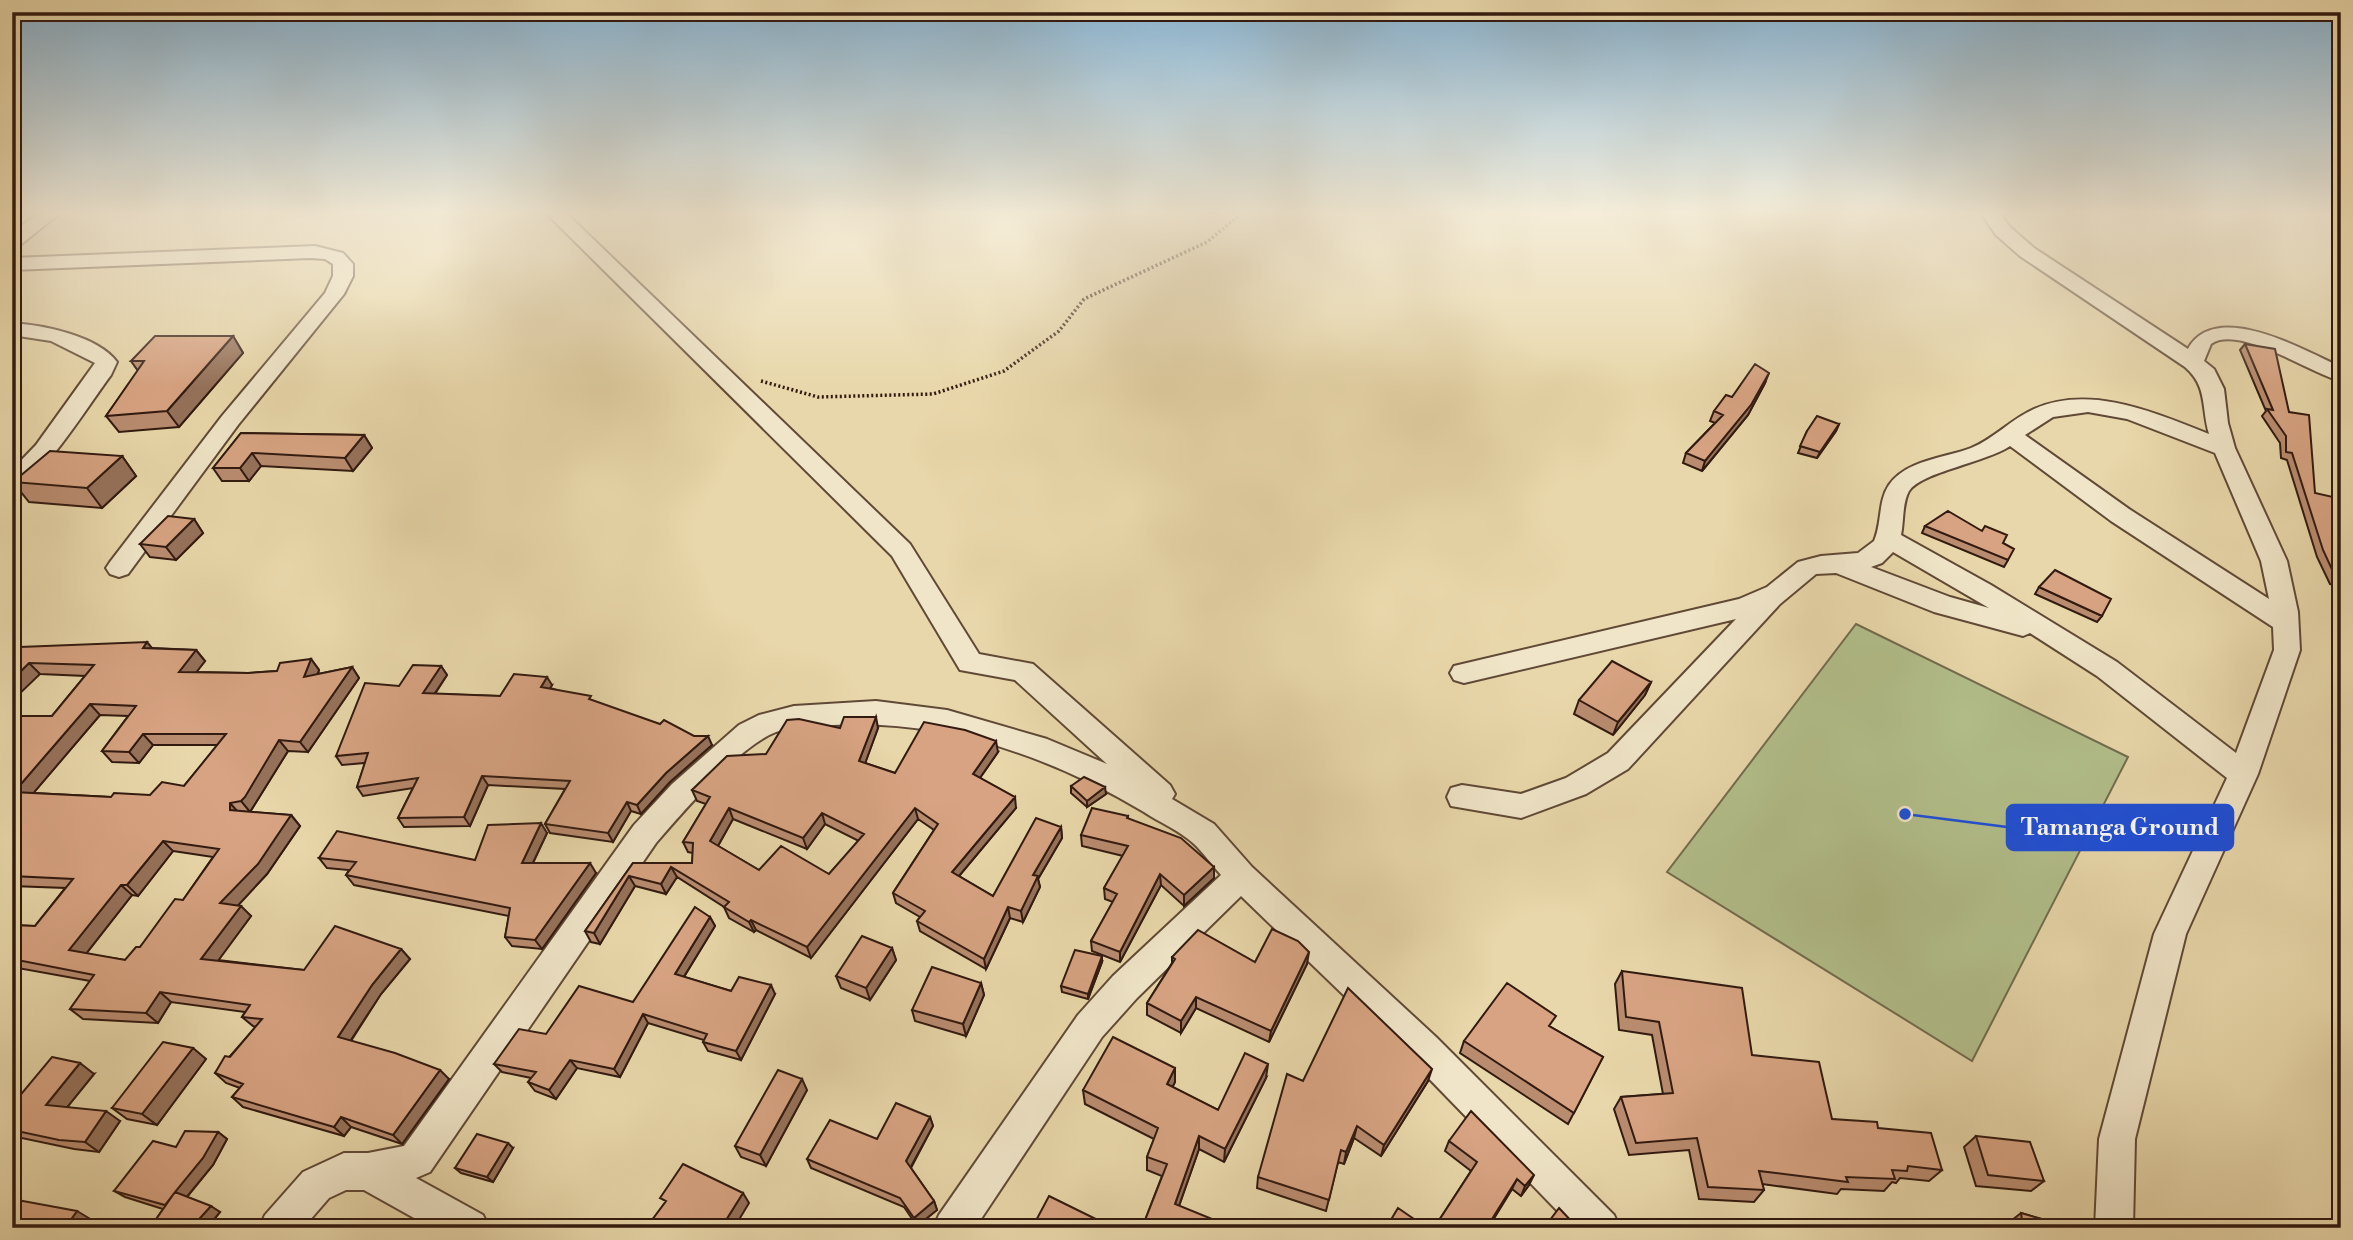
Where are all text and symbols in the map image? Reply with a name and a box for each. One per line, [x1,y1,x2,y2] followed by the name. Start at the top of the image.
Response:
[2007,805,2233,850] callout: Tamanga Ground
[2021,813,2219,843] text: Tamanga Ground

